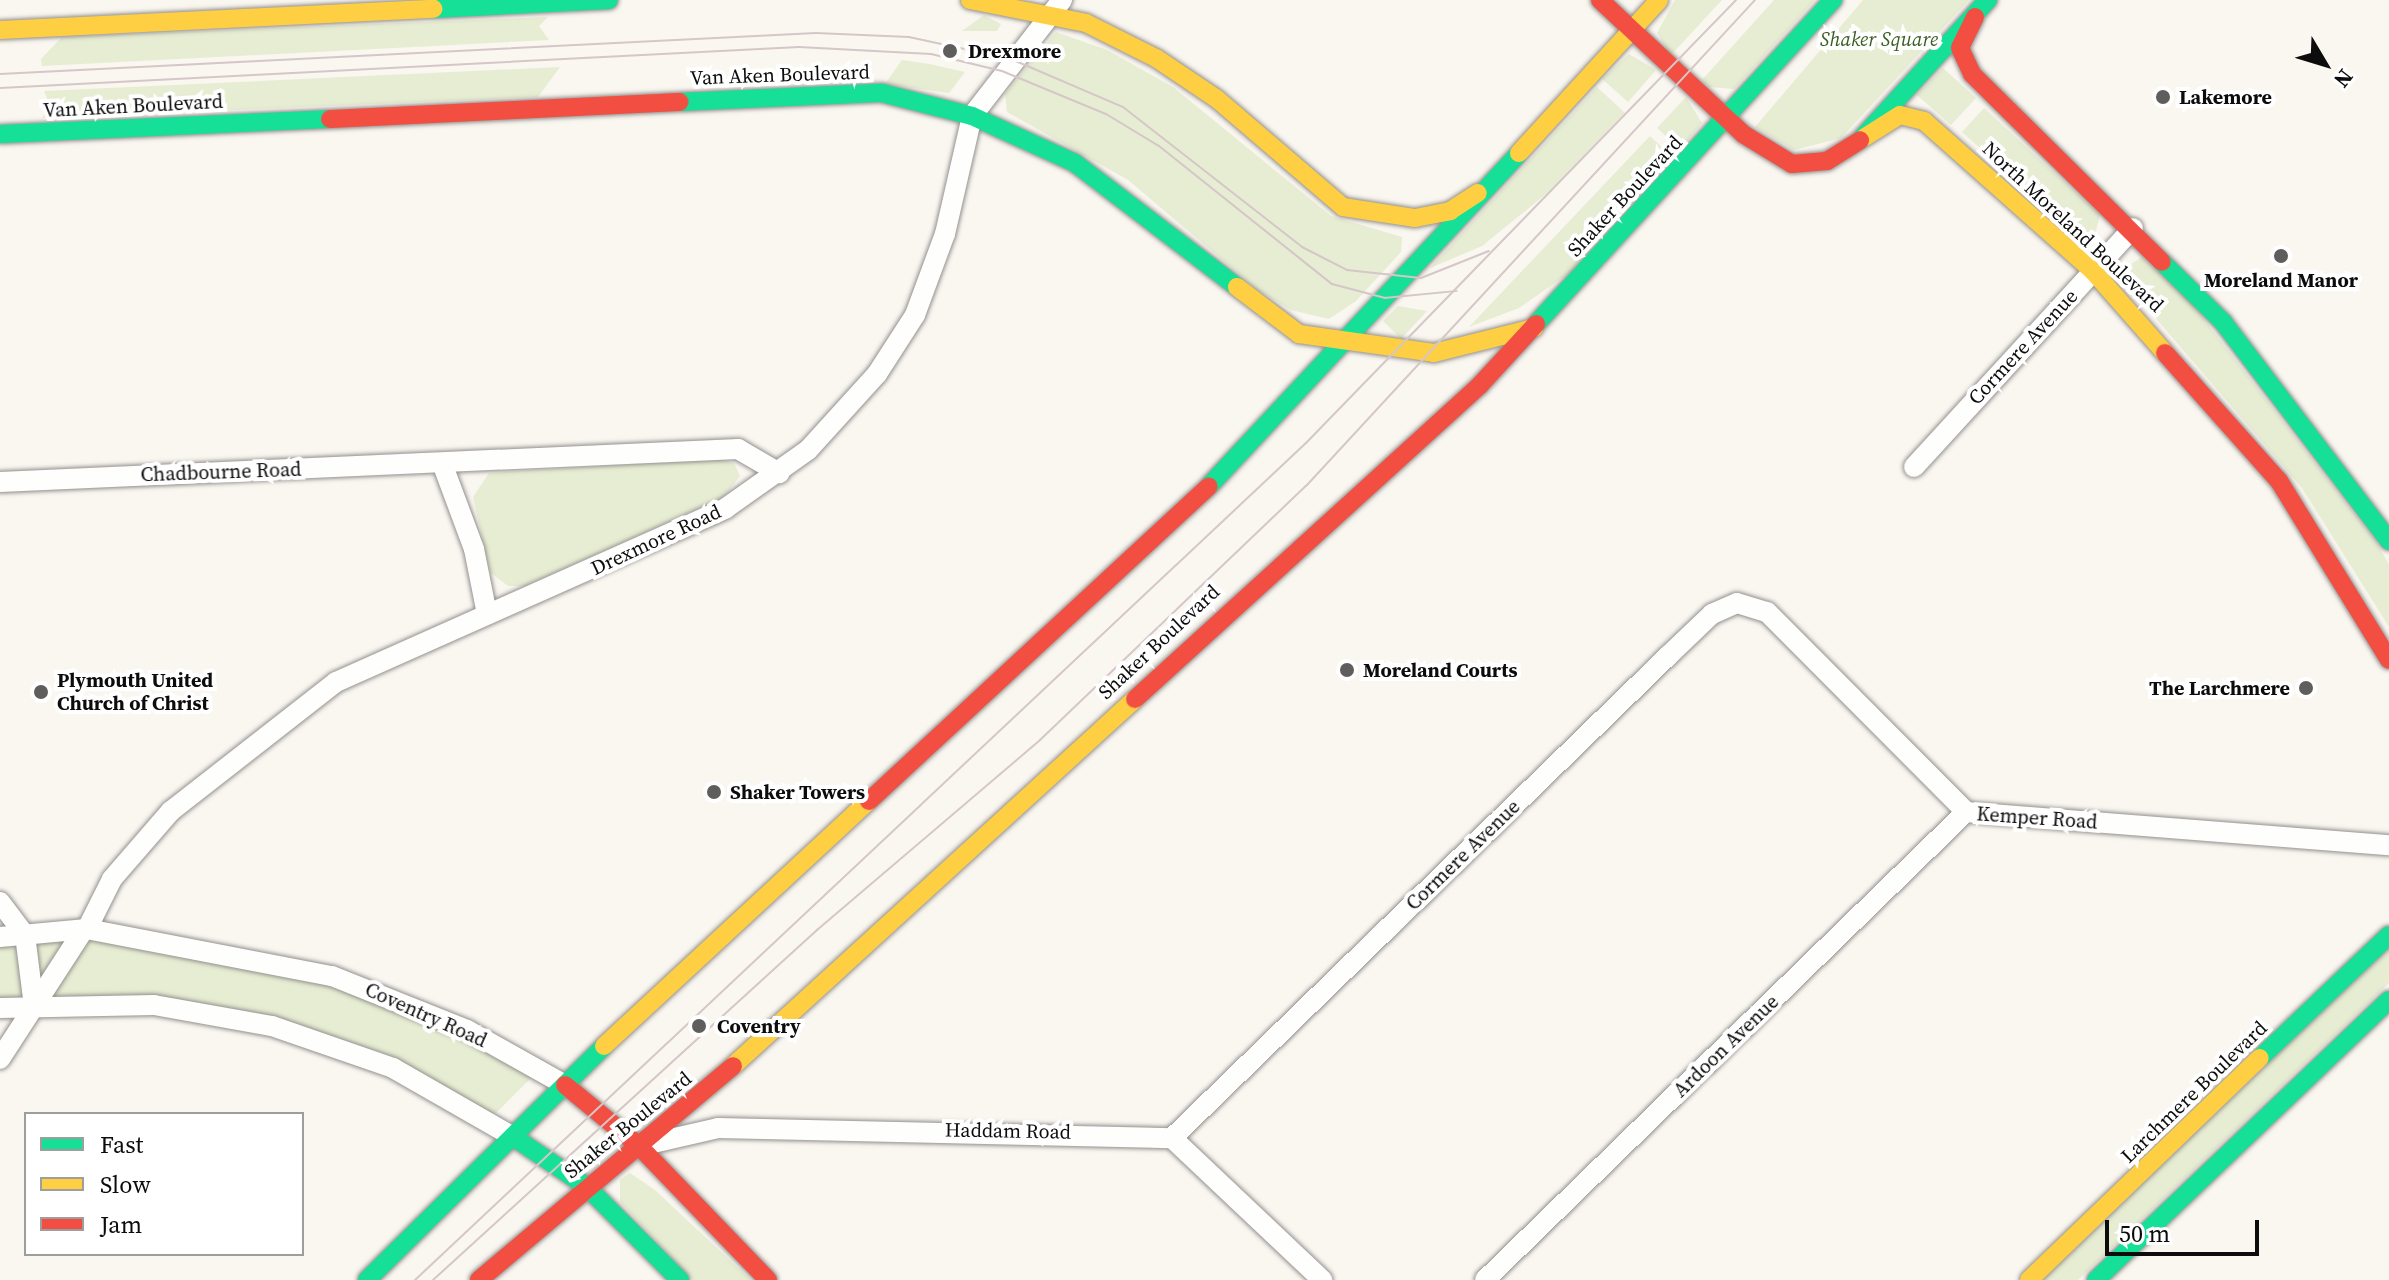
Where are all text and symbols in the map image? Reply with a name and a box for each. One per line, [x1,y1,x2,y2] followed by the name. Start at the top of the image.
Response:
[2285,24,2365,104] north arrow
[1820,27,1938,51] park label: Shaker Square
[968,39,1061,63] place label: Drexmore
[939,40,961,62] marker: Drexmore
[690,60,870,90] street label: Van Aken Boulevard
[2327,63,2361,94] text: N
[2179,85,2272,109] place label: Lakemore
[2154,88,2172,106] marker: Lakemore
[43,89,223,123] street label: Van Aken Boulevard
[1563,131,1687,261] street label: Shaker Boulevard
[1978,137,2168,317] street label: North Moreland Boulevard
[2272,247,2290,265] marker: Moreland Manor
[2204,268,2358,292] place label: Moreland Manor
[1963,284,2083,410] street label: Cormere Avenue
[140,457,302,487] street label: Chadbourne Road
[587,499,725,581] street label: Drexmore Road
[1094,580,1224,704] street label: Shaker Boulevard
[1363,658,1518,682] place label: Moreland Courts
[1338,661,1356,679] marker: Moreland Courts
[57,668,213,715] place label: Plymouth United Church of Christ
[2149,676,2290,700] place label: The Larchmere
[2297,679,2315,697] marker: The Larchmere
[32,683,50,701] marker: Plymouth United Church of Christ
[730,780,865,804] place label: Shaker Towers
[705,783,723,801] marker: Shaker Towers
[1401,795,1525,915] street label: Cormere Avenue
[1976,802,2098,834] street label: Kemper Road
[361,977,491,1053] street label: Coventry Road
[1668,990,1784,1102] street label: Ardoon Avenue
[717,1014,801,1038] place label: Coventry
[688,1015,710,1037] marker: Coventry
[2116,1016,2272,1168] street label: Larchmere Boulevard
[560,1066,696,1184] street label: Shaker Boulevard
[24,1112,304,1256] legend
[945,1118,1071,1144] street label: Haddam Road
[100,1128,143,1161] text: Fast
[100,1168,151,1201] text: Slow
[2109,1204,2263,1254] scale bar
[100,1208,142,1241] text: Jam
[2119,1217,2170,1250] text: 50 m

